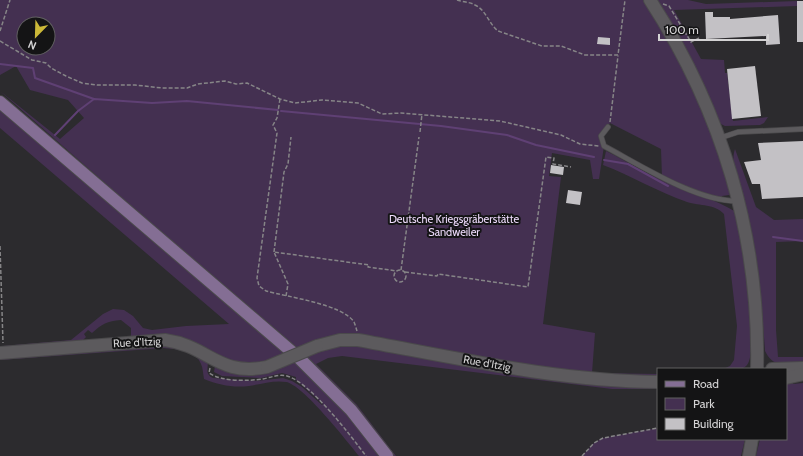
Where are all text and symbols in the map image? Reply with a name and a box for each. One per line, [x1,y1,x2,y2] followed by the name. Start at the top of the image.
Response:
[16,16,56,56] north arrow
[659,16,768,42] scale bar
[665,22,699,37] text: 100 m
[26,37,38,53] text: N
[389,212,519,239] park label: Deutsche Kriegsgräberstätte Sandweiler
[113,334,162,350] street label: Rue d'Itzig
[462,352,512,374] street label: Rue d'Itzig
[657,368,787,440] legend
[693,376,719,391] text: Road
[693,396,715,411] text: Park
[693,416,735,431] text: Building

